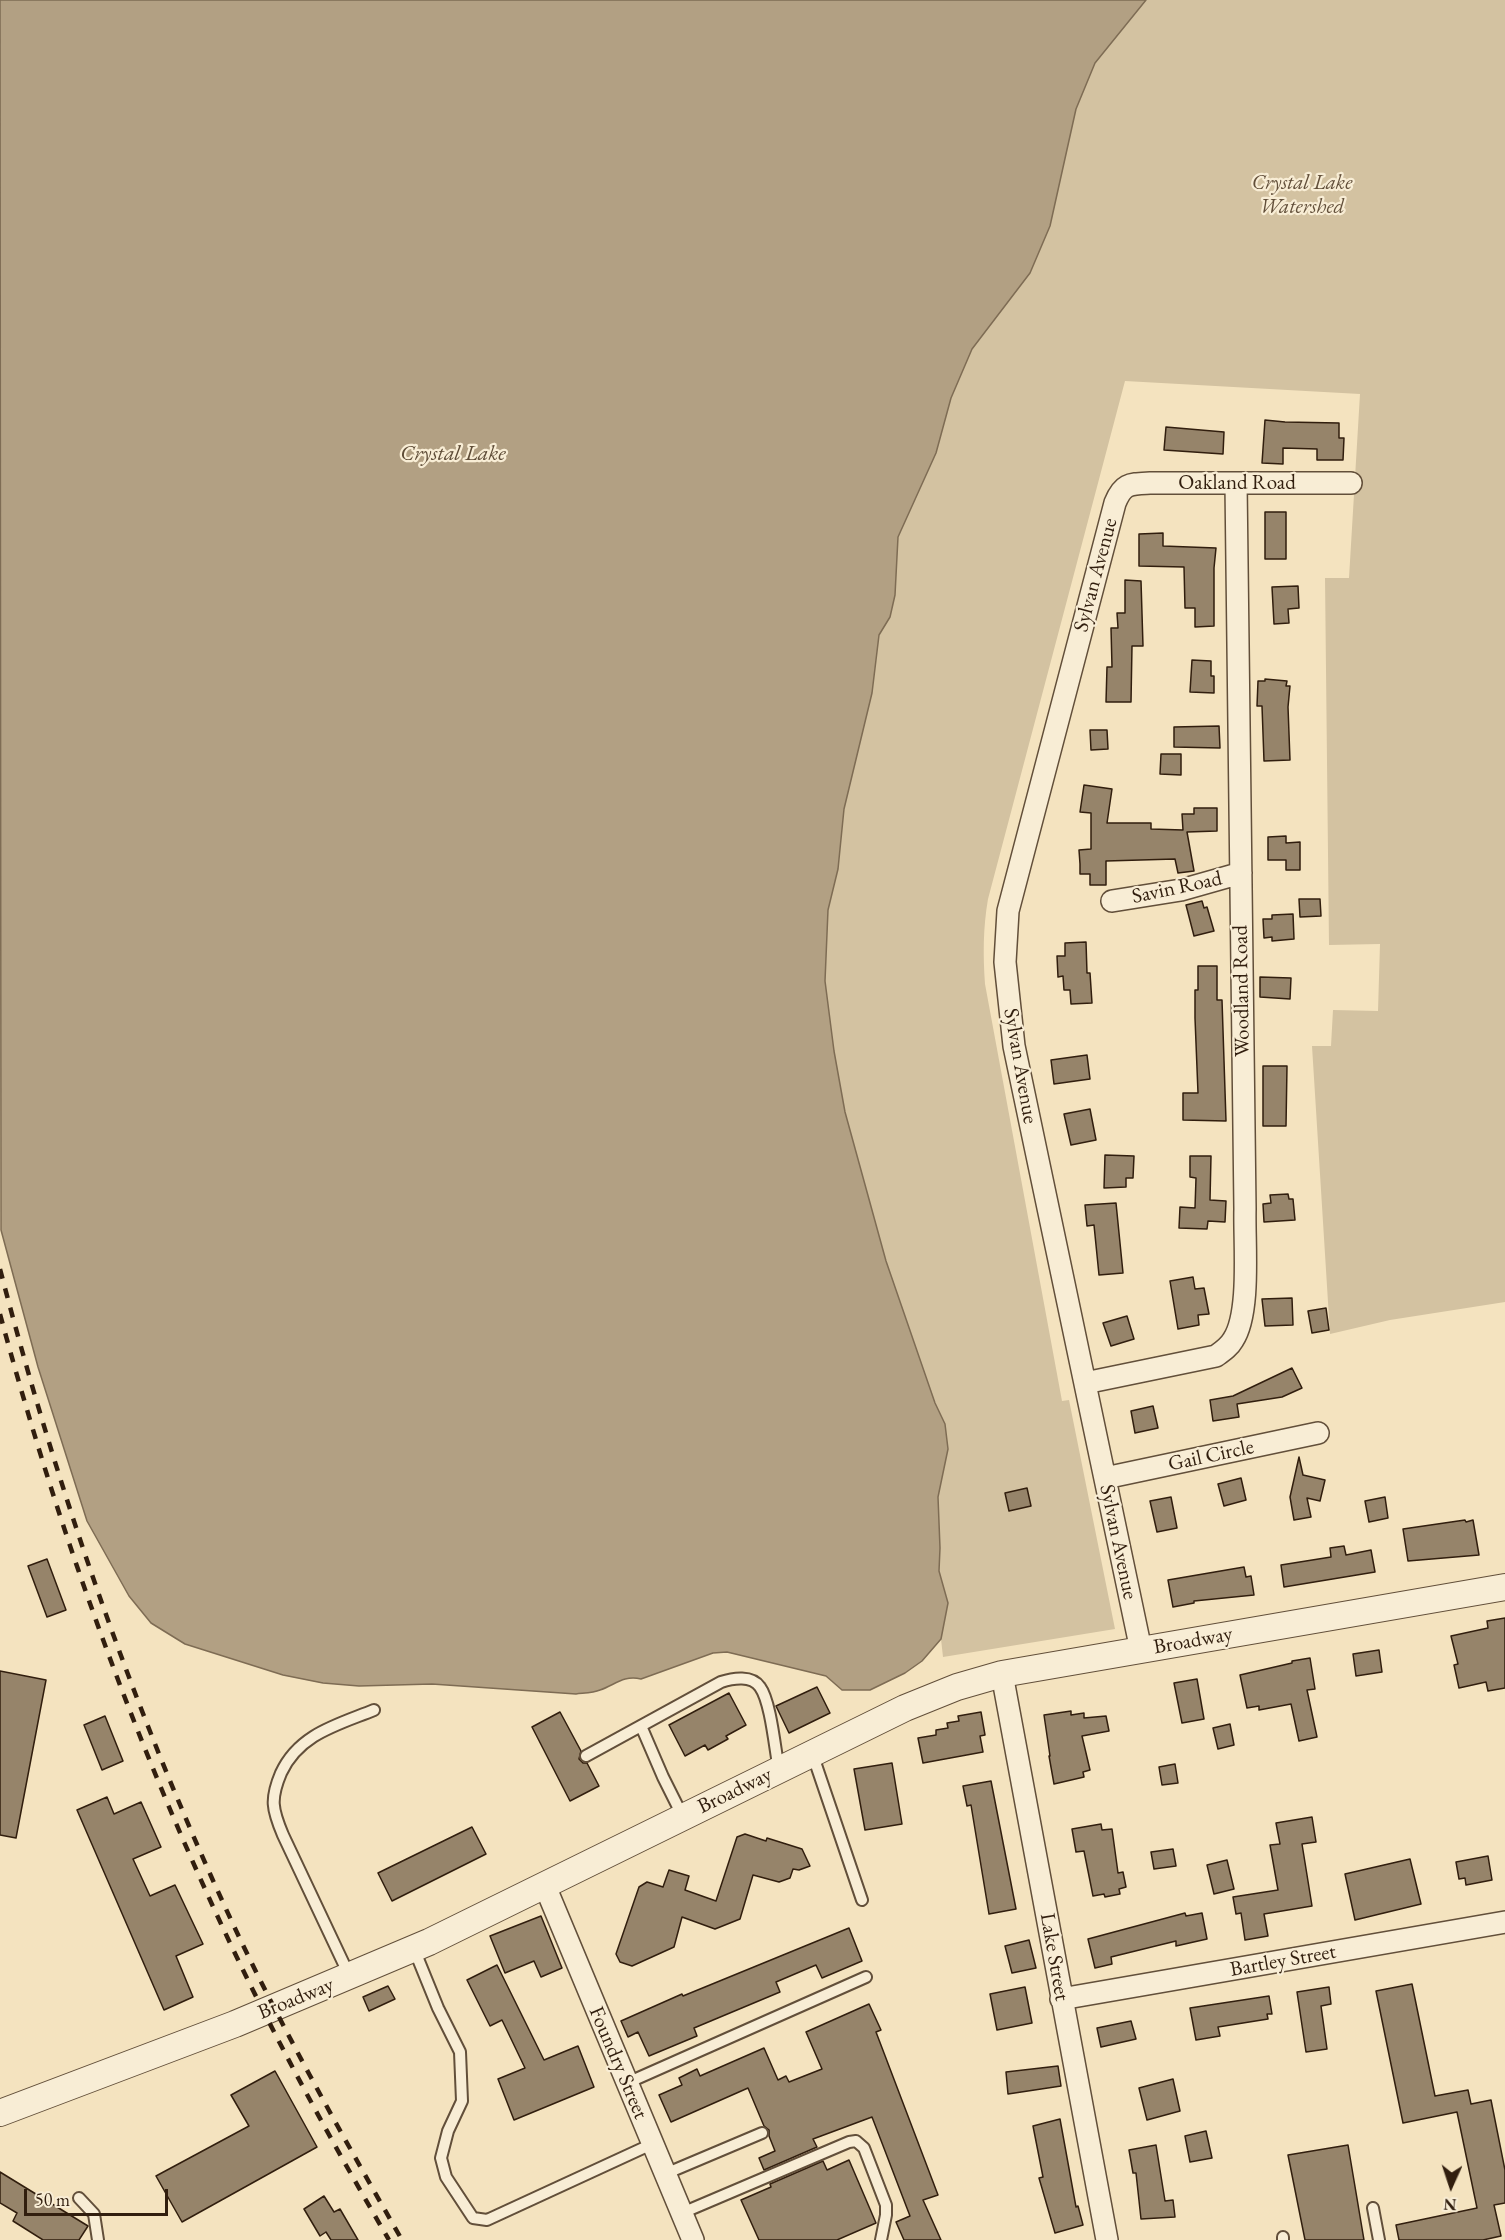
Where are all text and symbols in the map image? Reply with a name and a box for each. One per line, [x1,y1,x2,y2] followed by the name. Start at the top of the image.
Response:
[1252,170,1352,220] park label: Crystal Lake Watershed
[400,441,506,467] water label: Crystal Lake
[1178,470,1296,496] street label: Oakland Road
[1069,515,1123,635] street label: Sylvan Avenue
[1130,866,1224,910] street label: Savin Road
[1228,925,1256,1057] street label: Woodland Road
[997,1006,1043,1126] street label: Sylvan Avenue
[1166,1435,1256,1477] street label: Gail Circle
[1094,1482,1142,1602] street label: Sylvan Avenue
[1152,1622,1234,1660] street label: Broadway
[694,1762,776,1820] street label: Broadway
[1034,1911,1074,2003] street label: Lake Street
[1228,1939,1338,1983] street label: Bartley Street
[254,1972,338,2026] street label: Broadway
[583,2003,653,2123] street label: Foundry Street
[1421,2156,1481,2216] north arrow
[27,2177,171,2215] scale bar
[35,2188,70,2211] text: 50 m
[1443,2194,1457,2215] text: N

